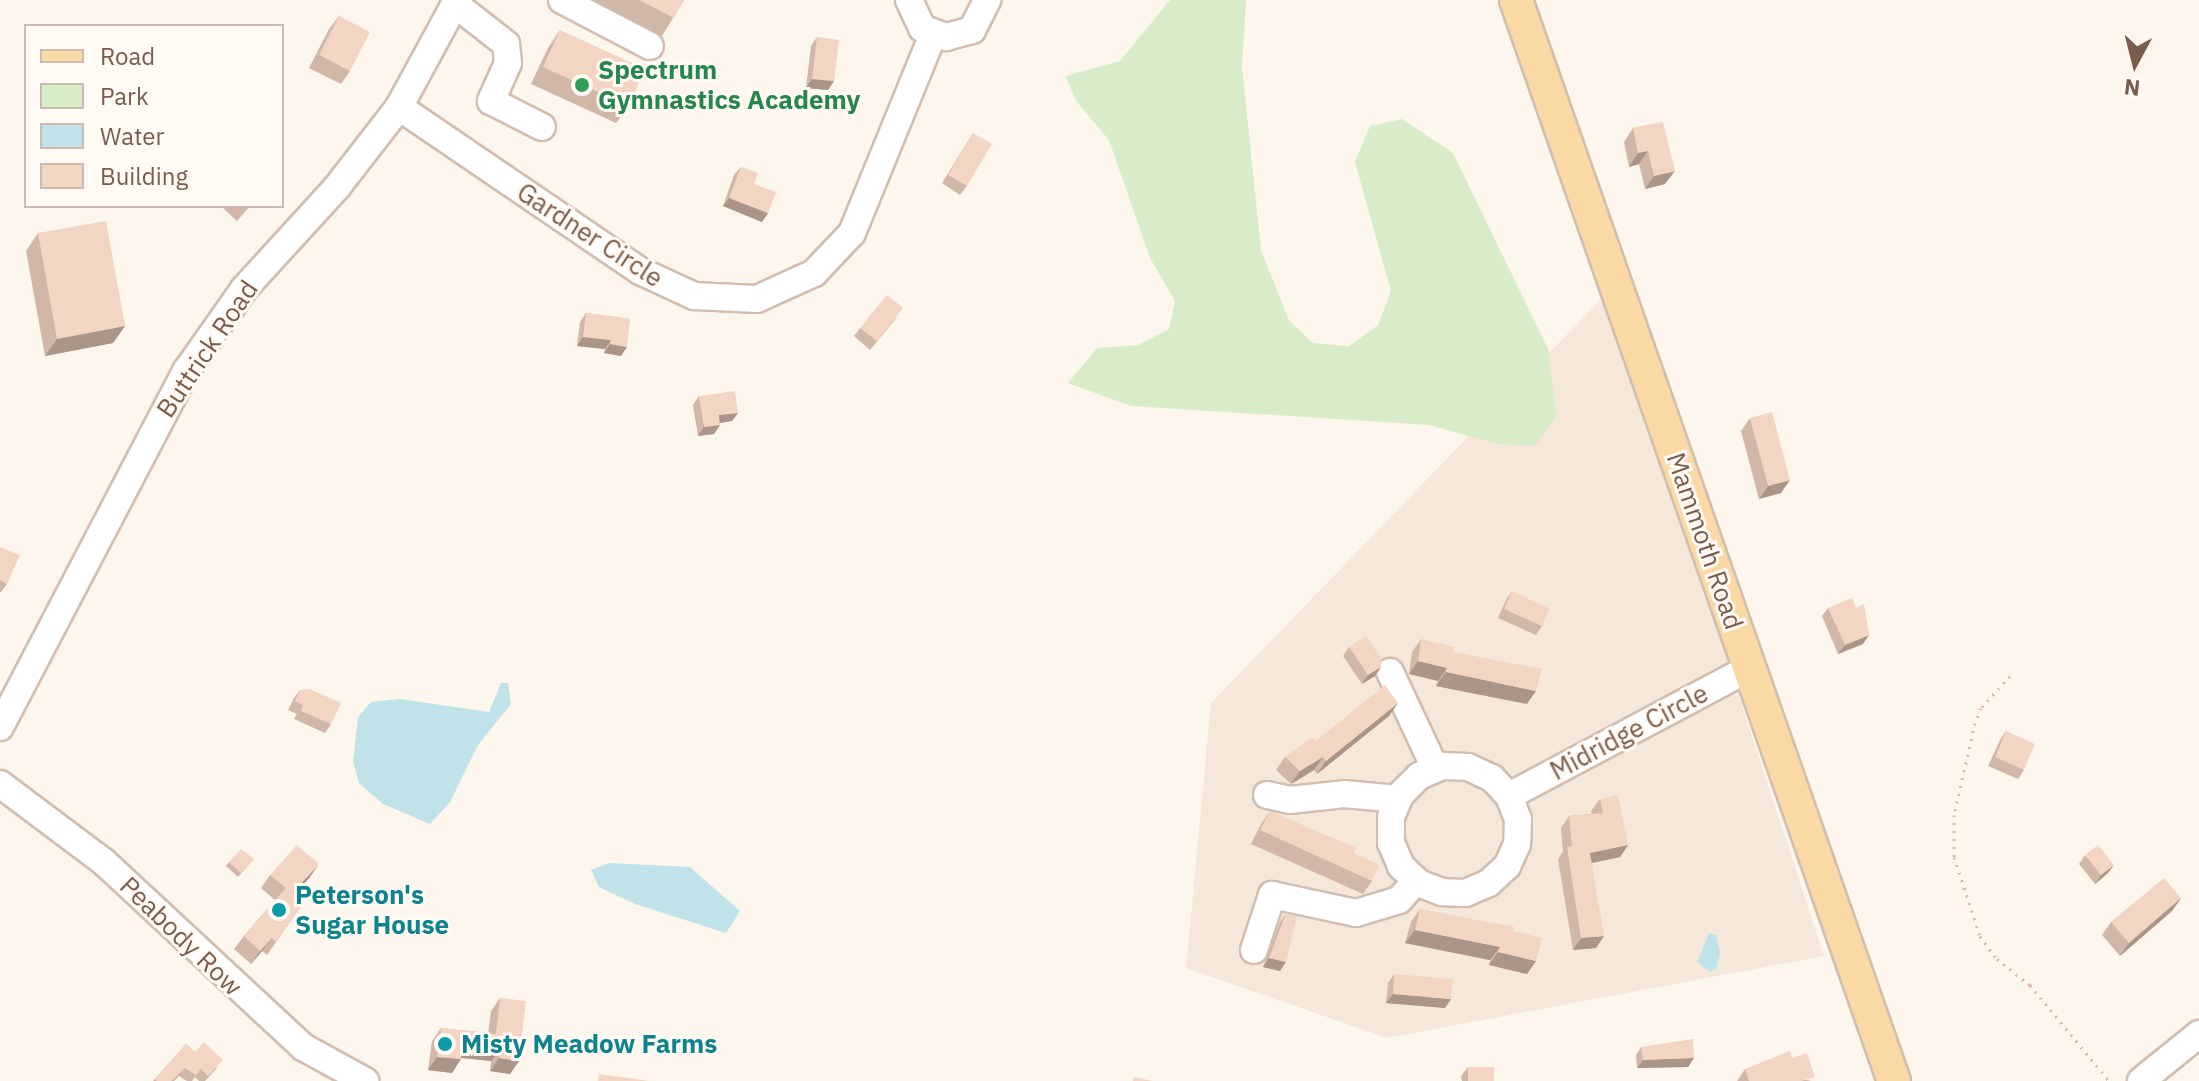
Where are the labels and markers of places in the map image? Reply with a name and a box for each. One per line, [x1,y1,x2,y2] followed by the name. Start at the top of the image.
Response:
[598,54,860,116] place label: Spectrum Gymnastics Academy
[573,76,591,94] marker: Spectrum Gymnastics Academy
[295,879,449,940] place label: Peterson's Sugar House
[270,901,288,919] marker: Peterson's Sugar House
[461,1028,717,1060] place label: Misty Meadow Farms
[436,1035,454,1053] marker: Misty Meadow Farms

